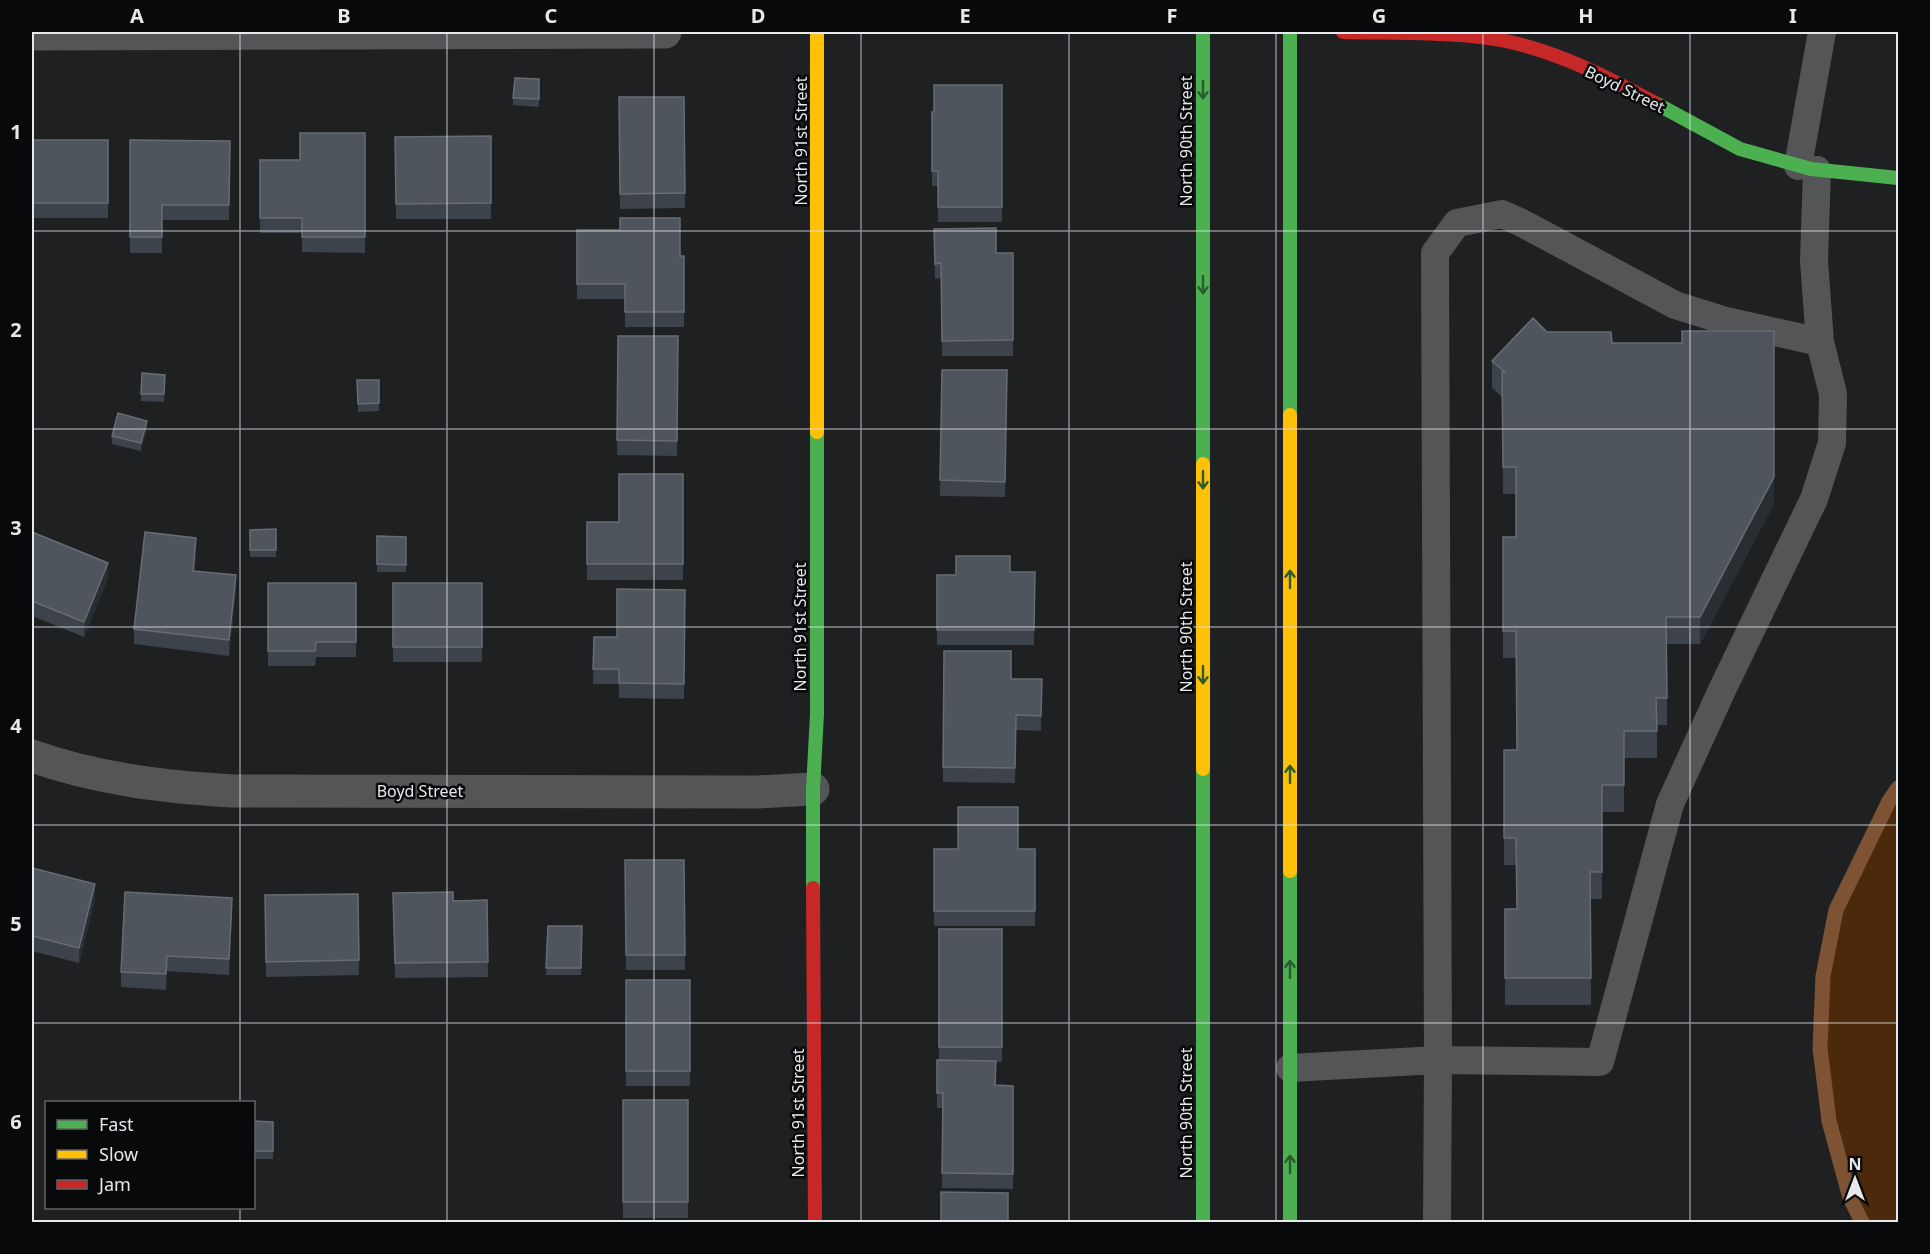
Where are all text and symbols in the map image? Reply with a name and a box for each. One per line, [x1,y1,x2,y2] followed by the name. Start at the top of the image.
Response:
[130,2,144,29] text: A
[337,2,351,29] text: B
[545,2,558,29] text: C
[751,2,765,29] text: D
[959,2,971,29] text: E
[1167,2,1177,29] text: F
[1372,2,1386,29] text: G
[1578,2,1594,29] text: H
[1789,2,1797,29] text: I
[1581,60,1669,118] street label: Boyd Street
[1175,75,1197,207] street label: North 90th Street
[790,76,812,205] street label: North 91st Street
[1197,79,1209,99] one-way arrow
[10,118,22,145] text: 1
[1197,274,1209,294] one-way arrow
[10,316,22,343] text: 2
[1197,469,1209,489] one-way arrow
[10,514,22,541] text: 3
[1175,561,1197,693] street label: North 90th Street
[789,562,811,691] street label: North 91st Street
[1284,570,1296,589] one-way arrow
[1197,664,1209,684] one-way arrow
[10,712,22,739] text: 4
[1284,765,1296,784] one-way arrow
[377,780,464,802] street label: Boyd Street
[10,910,22,937] text: 5
[1284,960,1296,979] one-way arrow
[1175,1047,1197,1179] street label: North 90th Street
[787,1048,809,1177] street label: North 91st Street
[45,1101,255,1209] legend
[10,1108,22,1135] text: 6
[99,1112,134,1136] text: Fast
[99,1142,138,1166] text: Slow
[1825,1149,1885,1209] north arrow
[1848,1153,1862,1175] text: N
[1284,1155,1296,1174] one-way arrow
[97,1172,131,1196] text: Jam

